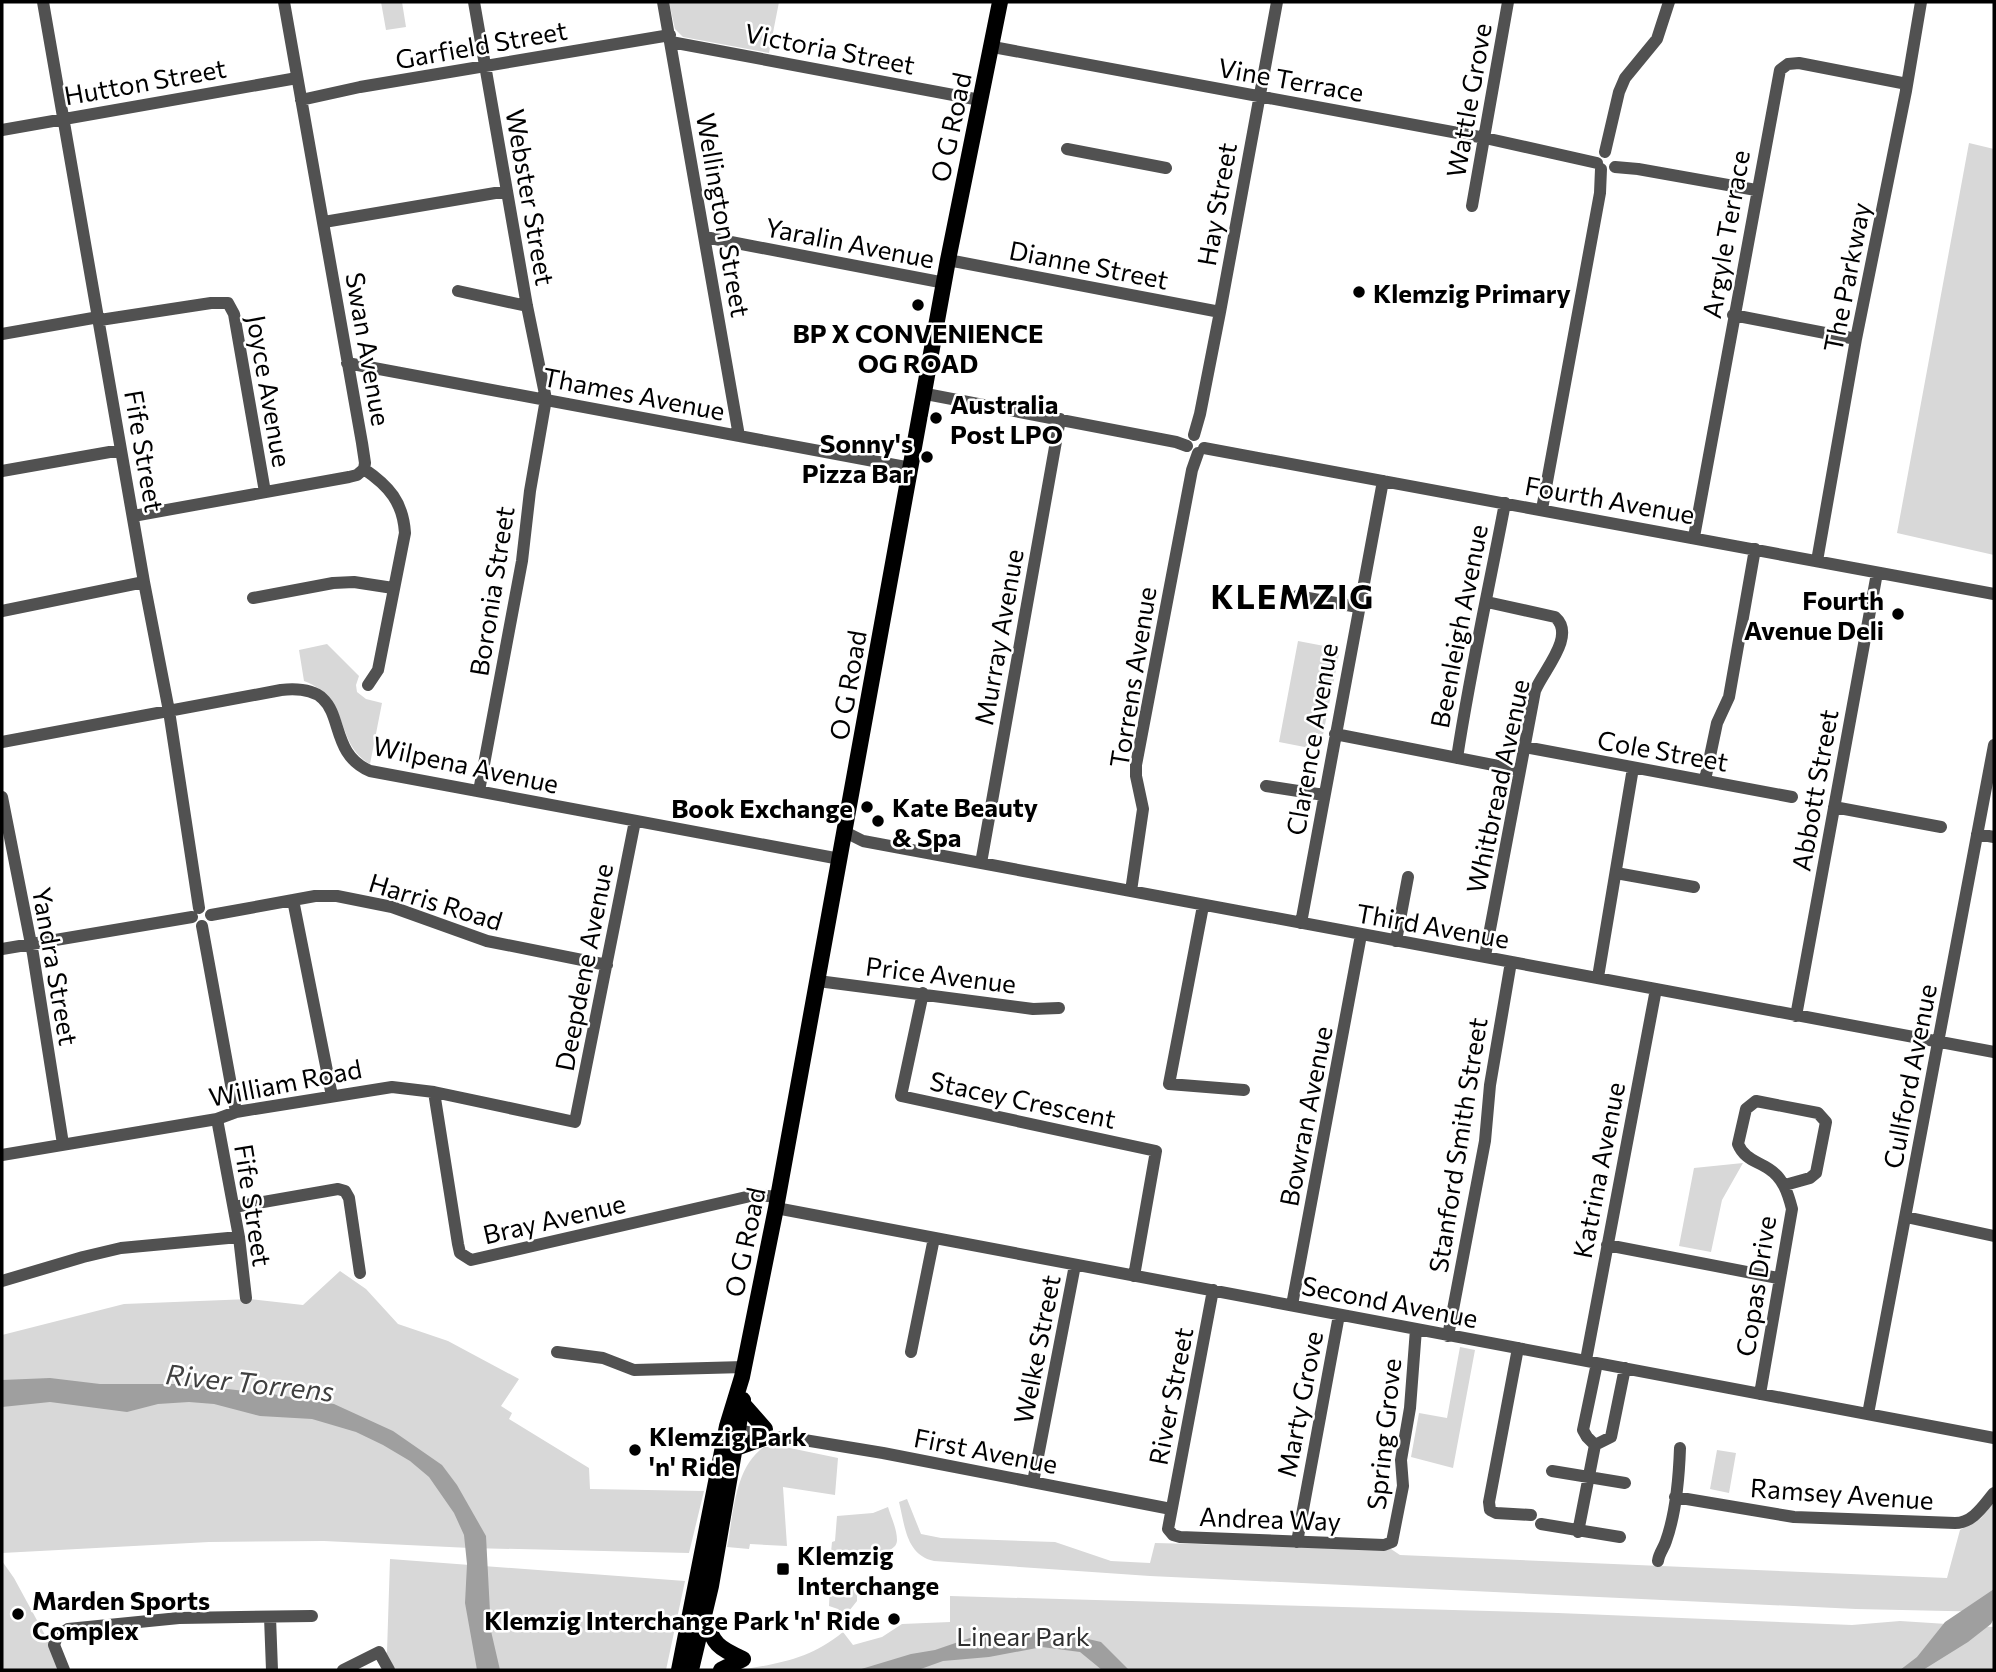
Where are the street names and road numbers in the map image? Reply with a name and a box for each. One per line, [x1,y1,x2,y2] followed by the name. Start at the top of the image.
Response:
[393,14,569,74] street label: Garfield Street
[742,16,918,80] street label: Victoria Street
[1439,20,1497,180] street label: Wattle Grove
[62,51,228,111] street label: Hutton Street
[1216,51,1366,107] street label: Vine Terrace
[923,69,977,185] street label: O G Road
[500,106,562,288] street label: Webster Street
[691,111,757,319] street label: Wellington Street
[1190,140,1242,268] street label: Hay Street
[1695,147,1755,321] street label: Argyle Terrace
[1816,199,1876,355] street label: The Parkway
[763,210,937,274] street label: Yaralin Avenue
[1007,233,1171,295] street label: Dianne Street
[340,270,398,428] street label: Swan Avenue
[241,313,299,469] street label: Joyce Avenue
[540,360,728,426] street label: Thames Avenue
[119,388,171,514] street label: Fife Street
[1523,469,1697,529] street label: Fourth Avenue
[462,504,520,678] street label: Boronia Street
[1423,522,1493,730] street label: Beenleigh Avenue
[967,547,1029,727] street label: Murray Avenue
[1102,584,1162,770] street label: Torrens Avenue
[822,628,872,742] street label: O G Road
[1279,640,1343,838] street label: Clarence Avenue
[1459,676,1535,896] street label: Whitbread Avenue
[1785,707,1843,873] street label: Abbott Street
[1595,723,1731,777] street label: Cole Street
[370,729,562,799] street label: Wilpena Avenue
[548,861,618,1073] street label: Deepdene Avenue
[365,866,507,936] street label: Harris Road
[27,884,85,1048] street label: Yandra Street
[1354,896,1512,954] street label: Third Avenue
[864,949,1018,999] street label: Price Avenue
[1876,981,1942,1171] street label: Cullford Avenue
[1422,1015,1492,1275] street label: Stanford Smith Street
[1272,1023,1338,1209] street label: Bowran Avenue
[206,1052,364,1112] street label: William Road
[927,1064,1119,1134] street label: Stacey Crescent
[1566,1079,1630,1261] street label: Katrina Avenue
[229,1142,279,1268] street label: Fife Street
[717,1184,771,1300] street label: O G Road
[480,1187,628,1249] street label: Bray Avenue
[1729,1213,1781,1359] street label: Copas Drive
[1299,1269,1481,1333] street label: Second Avenue
[1006,1272,1066,1426] street label: Welke Street
[1141,1325,1199,1467] street label: River Street
[1270,1328,1328,1480] street label: Marty Grove
[1360,1357,1406,1511] street label: Spring Grove
[912,1421,1060,1479] street label: First Avenue
[1749,1471,1935,1515] street label: Ramsey Avenue
[1199,1500,1341,1536] street label: Andrea Way

